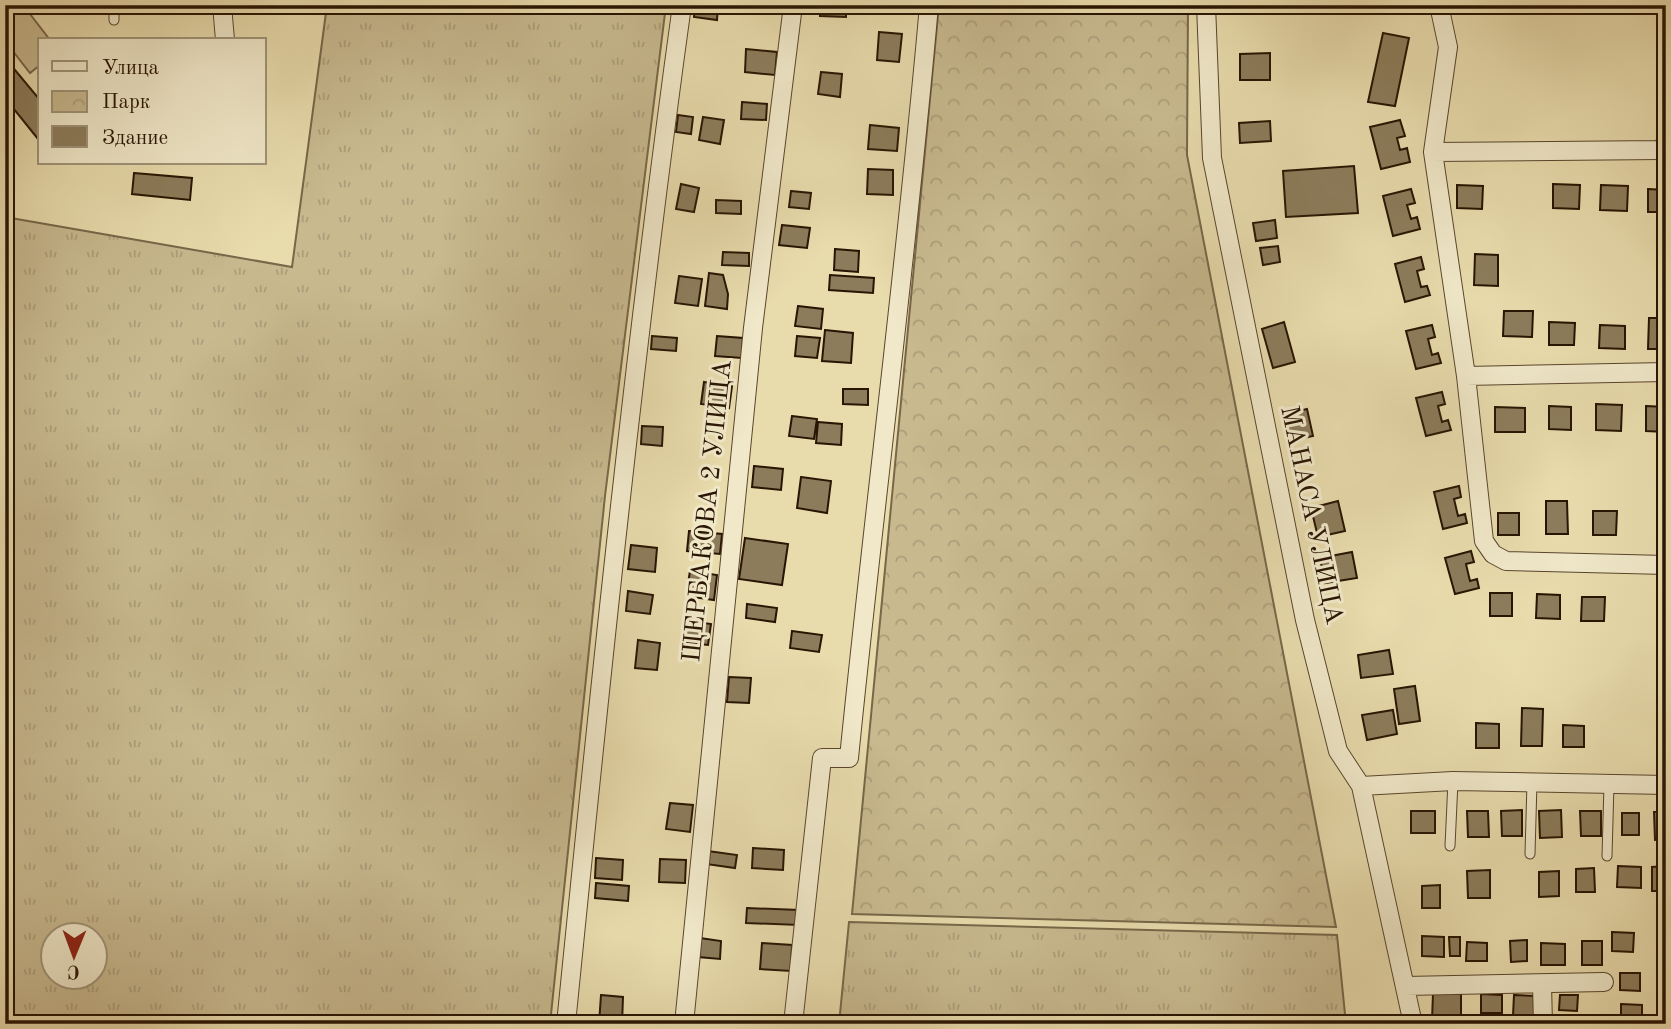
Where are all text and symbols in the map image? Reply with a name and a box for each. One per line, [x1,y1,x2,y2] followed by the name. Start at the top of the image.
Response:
[38,38,266,164] legend
[102,58,159,79] text: Улица
[102,92,151,113] text: Парк
[102,128,168,149] text: Здание
[679,358,737,664] street label: ЩЕРБАКОВА 2 УЛИЦА
[1275,403,1347,627] street label: МАНАСА УЛИЦА
[38,920,108,990] north arrow
[67,961,80,980] text: С

